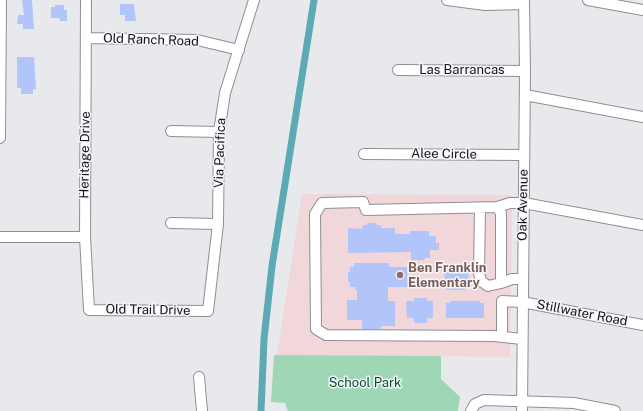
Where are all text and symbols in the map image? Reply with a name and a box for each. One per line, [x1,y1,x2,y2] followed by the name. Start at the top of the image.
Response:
[103,31,199,49] street label: Old Ranch Road
[419,62,505,78] street label: Las Barrancas
[76,111,94,199] street label: Heritage Drive
[211,118,229,188] street label: Via Pacifica
[411,146,477,162] street label: Alee Circle
[515,169,531,241] street label: Oak Avenue
[408,260,486,291] place label: Ben Franklin Elementary
[395,270,405,280] marker: Ben Franklin Elementary
[535,297,629,329] street label: Stillwater Road
[105,301,191,319] street label: Old Trail Drive
[329,375,401,391] park label: School Park

